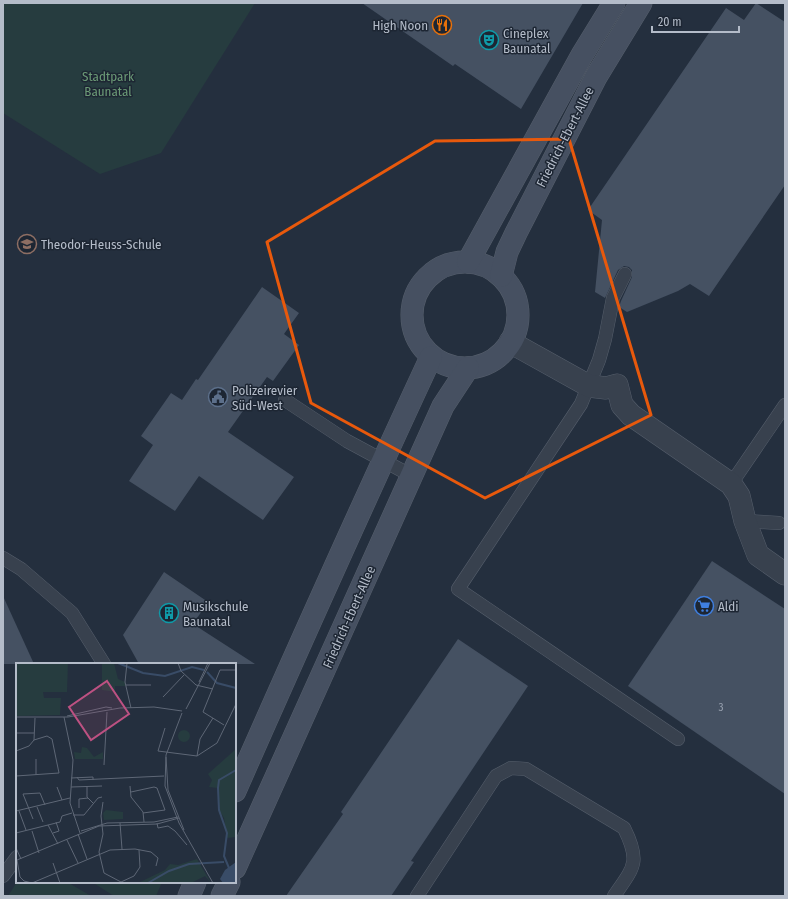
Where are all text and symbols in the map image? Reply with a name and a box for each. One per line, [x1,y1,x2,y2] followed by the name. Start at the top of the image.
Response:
[652,8,739,34] scale bar
[431,14,453,36] restaurant icon: High Noon
[658,15,682,29] text: 20 m
[372,18,428,33] place label: High Noon
[503,26,551,56] place label: Cineplex Baunatal
[478,29,500,51] theatre icon: Cineplex Baunatal
[82,69,135,99] park label: Stadtpark Baunatal
[533,84,597,190] street label: Friedrich-Ebert-Allee
[16,233,38,255] school or university icon: Theodor-Heuss-Schule
[41,237,162,252] place label: Theodor-Heuss-Schule
[232,383,298,413] place label: Polizeirevier Süd-West
[207,386,229,408] public building icon: Polizeirevier Süd-West
[320,564,378,670] street label: Friedrich-Ebert-Allee
[693,595,715,617] supermarket icon: Aldi
[183,599,248,629] place label: Musikschule Baunatal
[718,599,738,614] place label: Aldi
[158,602,180,624] building icon: Musikschule Baunatal
[16,663,236,883] inset map
[719,701,724,714] house number: 3

